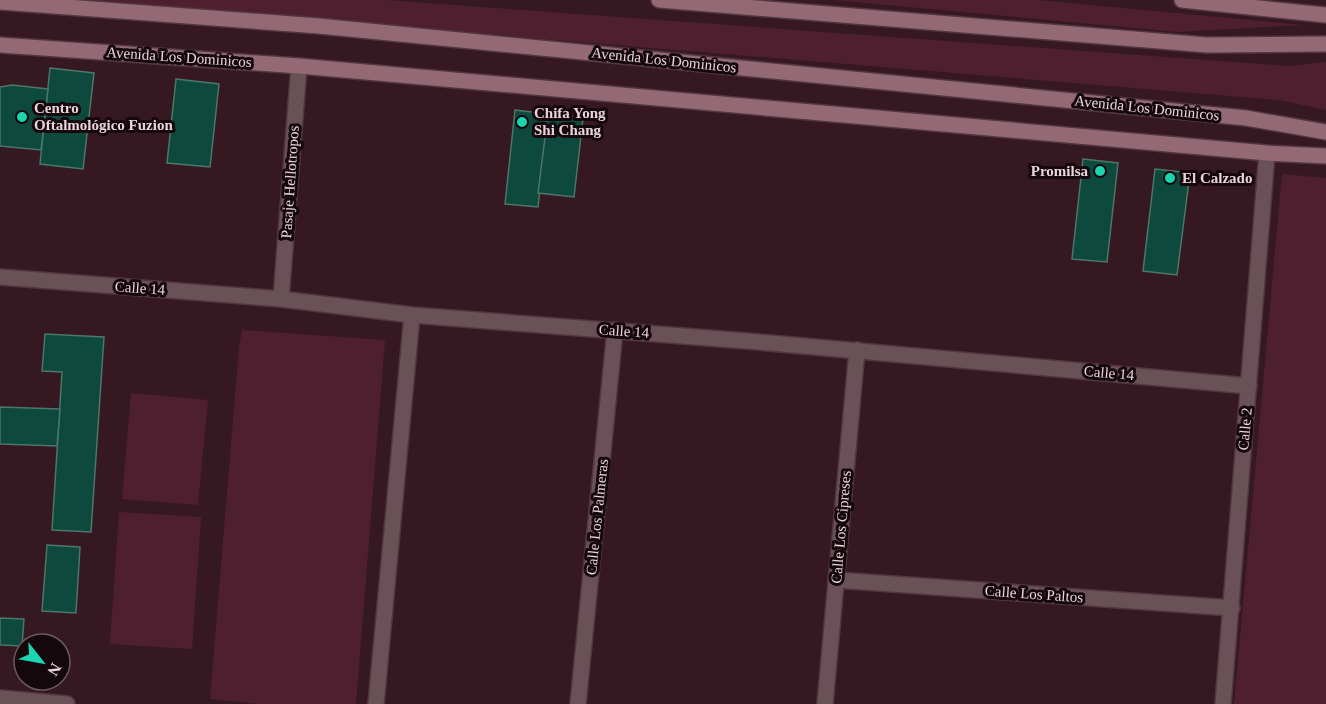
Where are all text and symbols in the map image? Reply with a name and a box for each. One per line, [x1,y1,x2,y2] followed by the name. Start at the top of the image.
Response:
[106,44,252,70] street label: Avenida Los Dominicos
[591,44,737,76] street label: Avenida Los Dominicos
[1074,92,1220,124] street label: Avenida Los Dominicos
[34,100,173,133] place label: Centro Oftalmológico Fuzion
[534,105,606,138] place label: Chifa Yong Shi Chang
[15,110,29,124] marker: Centro Oftalmológico Fuzion
[515,115,529,129] marker: Chifa Yong Shi Chang
[278,125,302,239] street label: Pasaje Hellotropos
[1031,163,1088,179] place label: Promilsa
[1093,164,1107,178] marker: Promilsa
[1182,170,1252,186] place label: El Calzado
[1163,171,1177,185] marker: El Calzado
[114,278,166,298] street label: Calle 14
[598,321,650,341] street label: Calle 14
[1083,363,1135,383] street label: Calle 14
[1235,407,1255,451] street label: Calle 2
[583,458,611,576] street label: Calle Los Palmeras
[828,470,854,584] street label: Calle Los Cipreses
[984,583,1084,605] street label: Calle Los Paltos
[12,632,72,692] north arrow
[44,660,65,679] text: N

